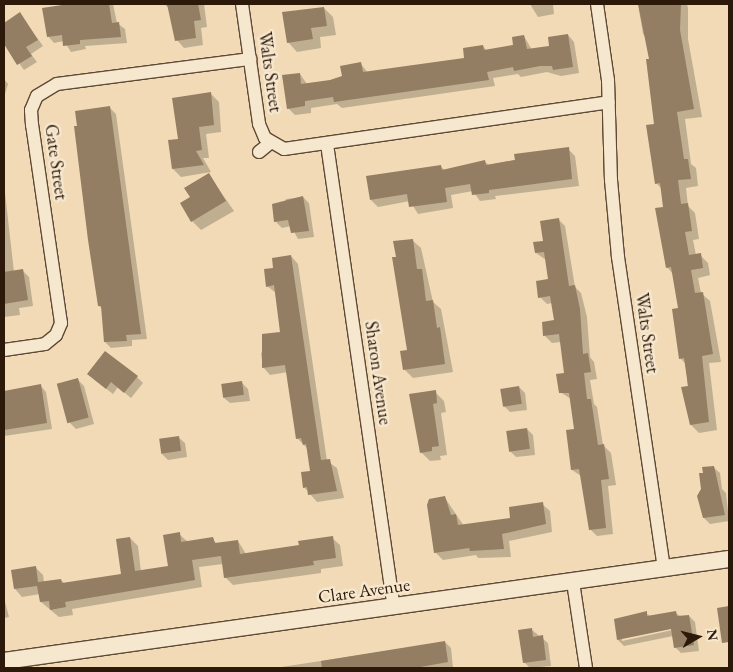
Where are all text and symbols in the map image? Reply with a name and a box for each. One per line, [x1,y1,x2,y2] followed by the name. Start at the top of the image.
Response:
[254,30,286,114] street label: Walts Street
[40,123,72,201] street label: Gate Street
[631,291,663,375] street label: Walts Street
[360,320,396,426] street label: Sharon Avenue
[317,574,411,608] street label: Clare Avenue
[673,612,723,662] north arrow
[703,628,723,642] text: N

